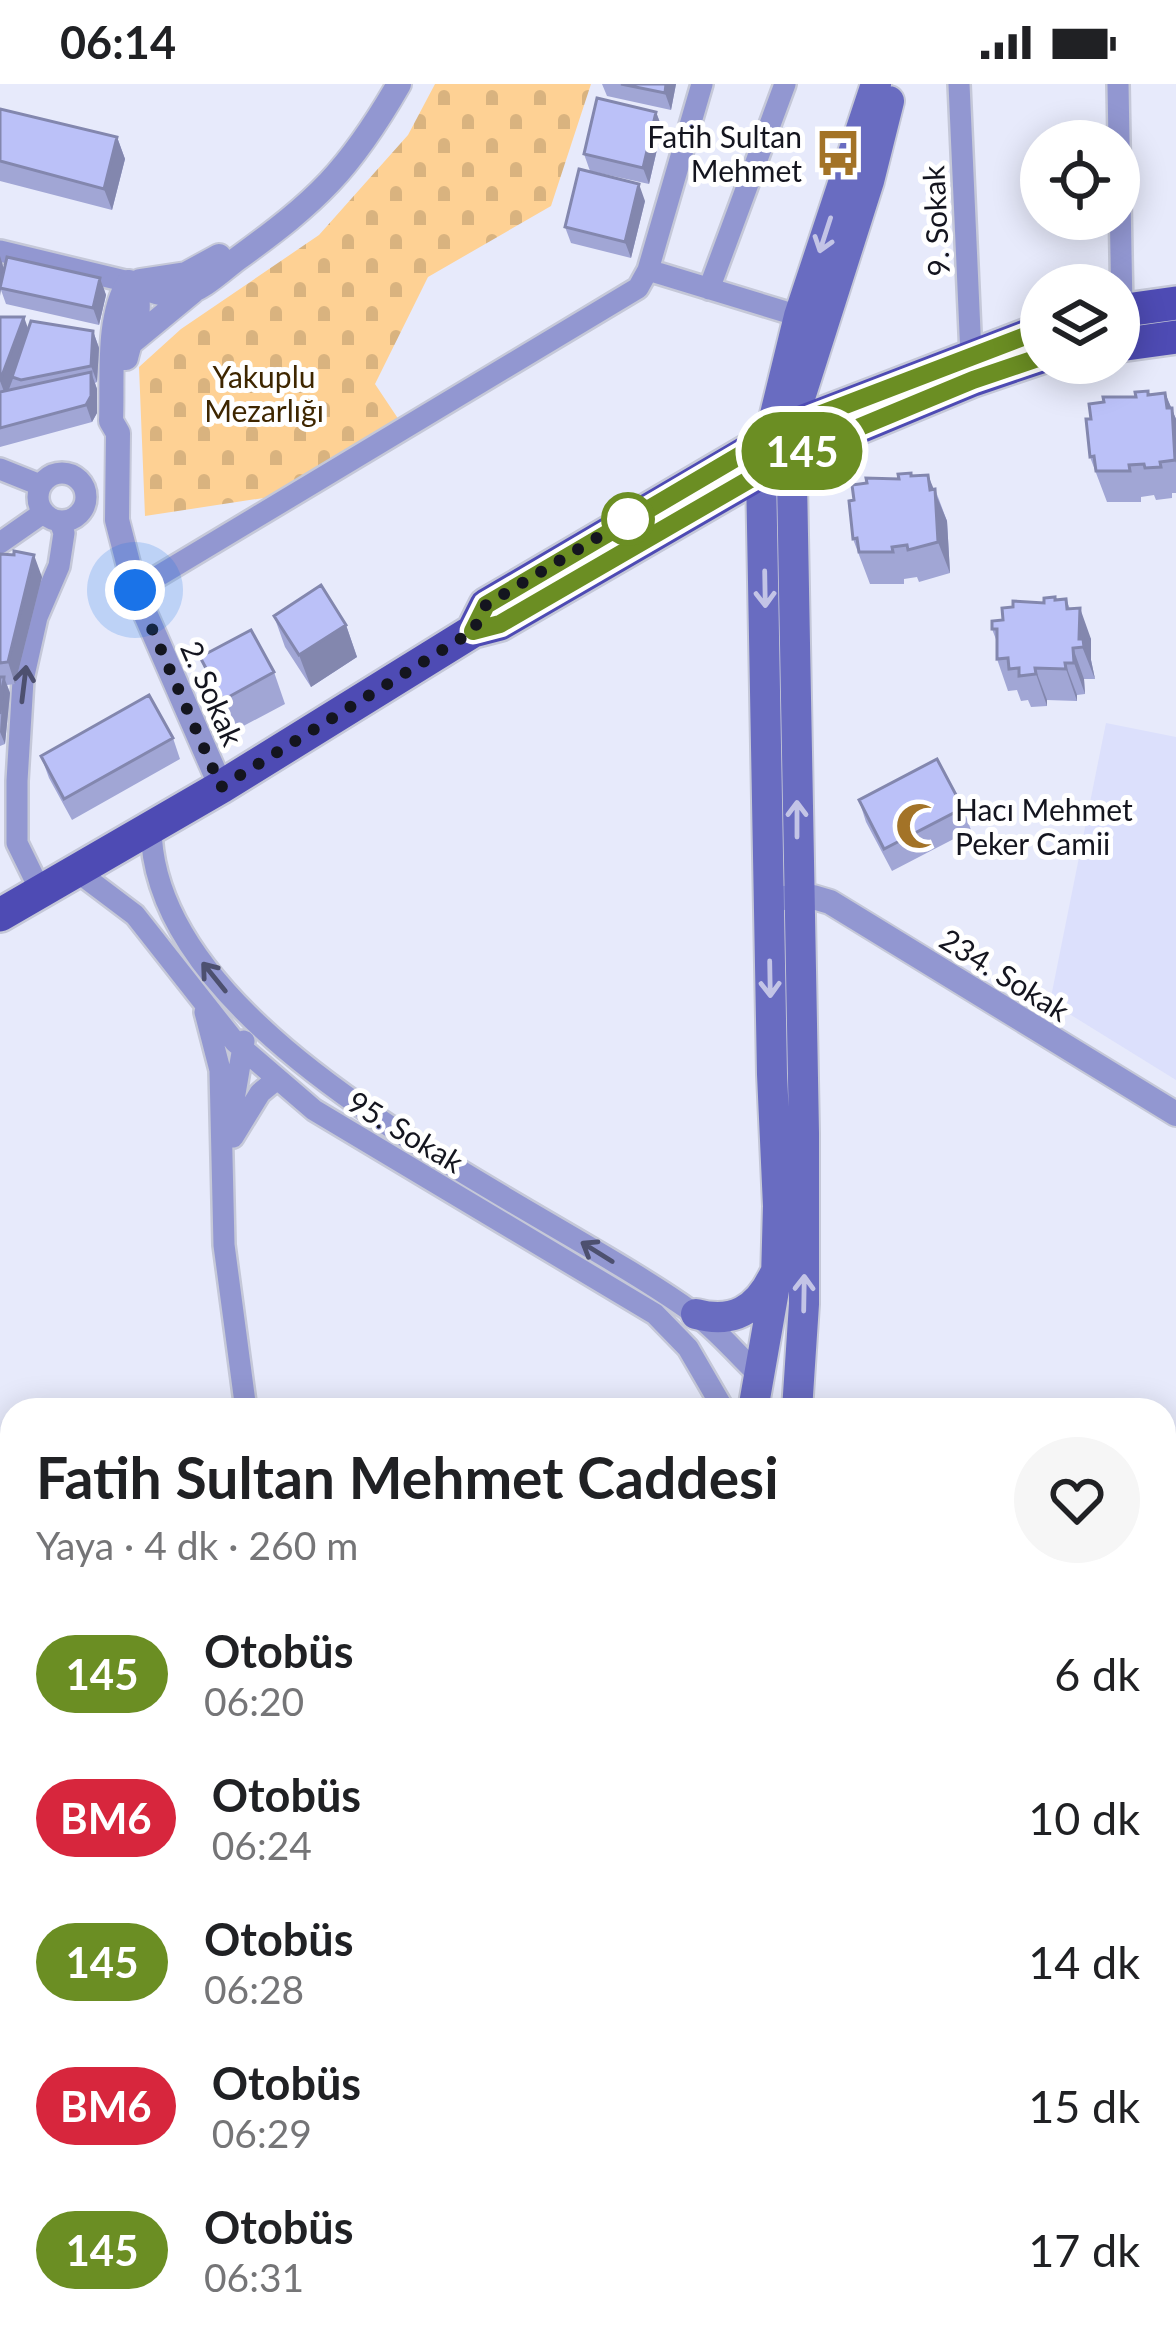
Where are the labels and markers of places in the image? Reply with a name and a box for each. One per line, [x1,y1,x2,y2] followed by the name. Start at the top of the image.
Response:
[647,118,802,188] place label: Fatih Sultan Mehmet
[813,128,863,178] bus stop icon: Fatih Sultan Mehmet
[603,494,653,544] unlabelled marker
[955,791,1133,861] place label: Hacı Mehmet Peker Camii
[894,801,944,851] mosque icon: Hacı Mehmet Peker Camii

